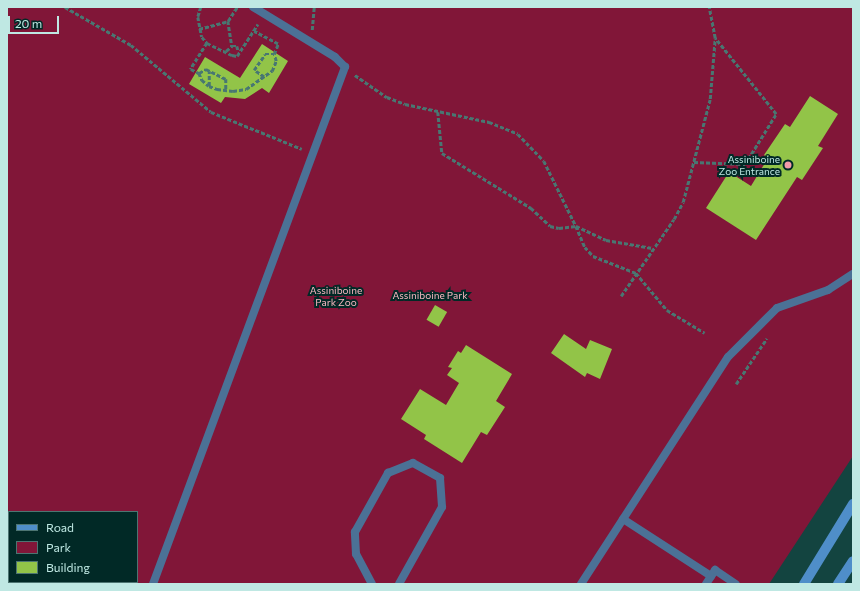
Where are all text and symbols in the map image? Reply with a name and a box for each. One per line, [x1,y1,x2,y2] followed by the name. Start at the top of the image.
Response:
[10,8,61,34] scale bar
[15,16,42,30] text: 20 m
[719,153,780,176] place label: Assiniboine Zoo Entrance
[783,160,793,170] marker: Assiniboine Zoo Entrance
[310,284,362,308] park label: Assiniboine Park Zoo
[392,290,468,302] park label: Assiniboine Park
[8,511,138,583] legend
[46,520,74,534] text: Road
[46,540,71,554] text: Park
[46,560,90,574] text: Building

